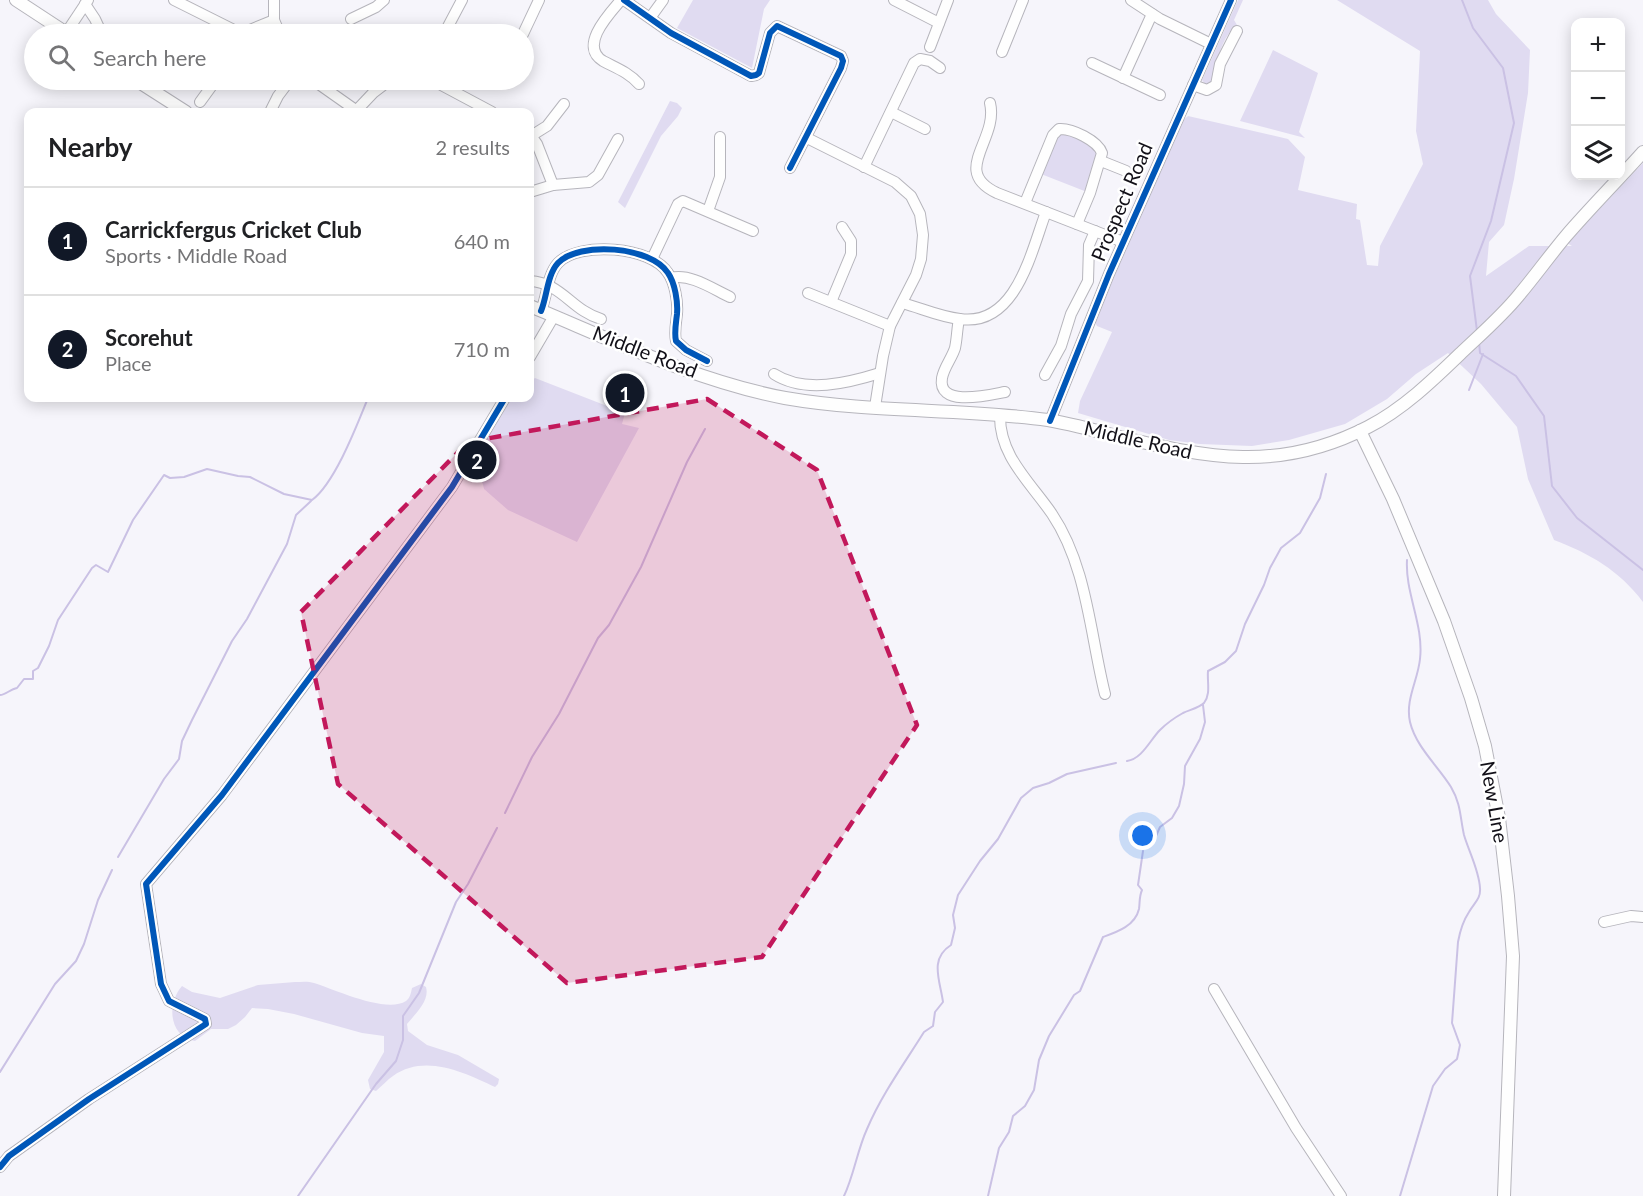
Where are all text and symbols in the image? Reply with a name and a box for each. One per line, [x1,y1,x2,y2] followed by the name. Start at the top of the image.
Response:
[1571,18,1625,180] map controls
[1571,18,1625,72] button: +
[24,24,534,90] search box
[45,41,78,74] icon: search
[93,44,206,71] text: Search here
[1571,72,1625,126] button: −
[1571,126,1625,180] button: layers
[48,131,133,163] text: Nearby
[435,135,510,159] text: 2 results
[1085,139,1157,265] street label: Prospect Road
[105,216,362,243] text: Carrickfergus Cricket Club
[62,229,73,253] text: 1
[454,229,510,253] text: 640 m
[105,243,287,267] text: Sports · Middle Road
[590,320,701,382] street label: Middle Road
[105,324,193,351] text: Scorehut
[62,337,73,361] text: 2
[454,337,510,361] text: 710 m
[105,351,152,375] text: Place
[606,370,644,416] pin: 1
[1082,415,1195,463] street label: Middle Road
[458,438,496,482] pin: 2
[1476,759,1514,845] street label: New Line
[1128,821,1157,850] your location

